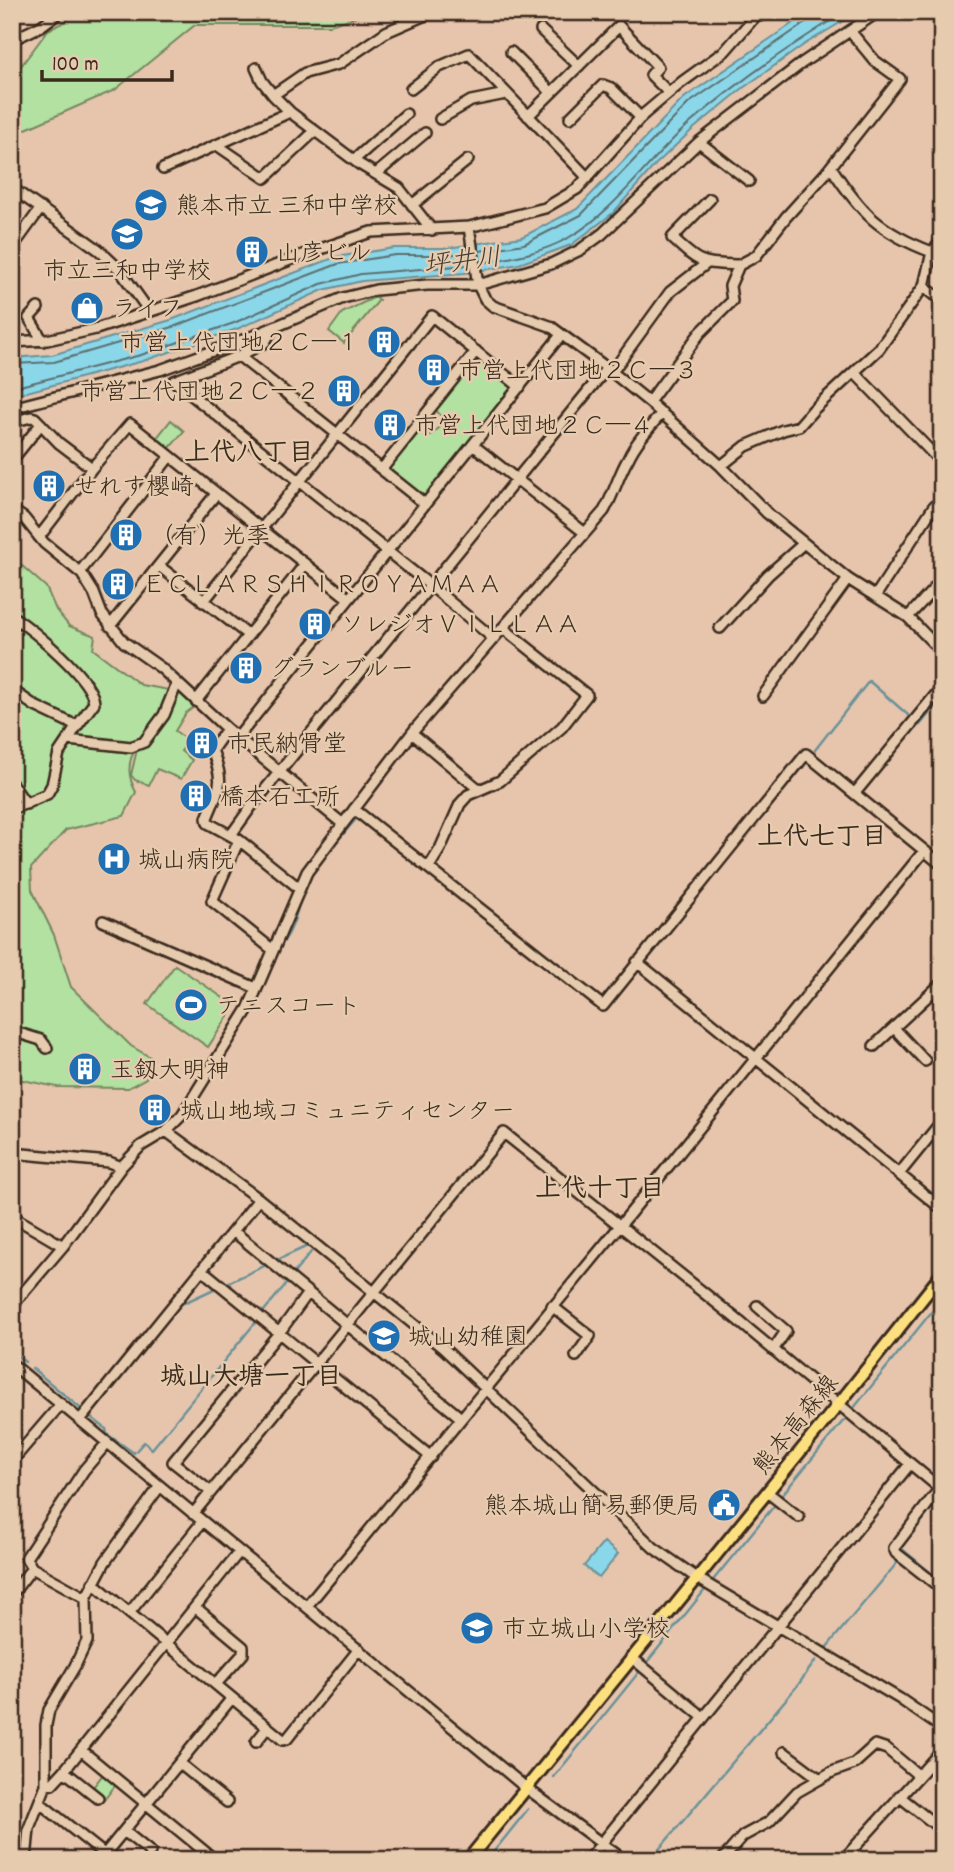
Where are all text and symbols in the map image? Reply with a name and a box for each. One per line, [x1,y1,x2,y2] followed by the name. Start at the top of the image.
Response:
[42,38,172,82] scale bar
[52,51,99,81] text: 100 m
[132,186,170,224] school or university icon: 熊本市立 三和中学校
[176,191,398,225] place label: 熊本市立 三和中学校
[108,215,146,253] school or university icon: 市立三和中学校
[233,233,271,271] building icon: 山彦ビル
[276,238,372,272] place label: 山彦ビル
[421,240,503,287] water label: 坪井川
[43,256,211,290] place label: 市立三和中学校
[68,289,106,327] shop icon: ライフ
[112,294,183,328] place label: ライフ
[365,323,403,361] building icon: 市営上代団地２Ｃ―１
[120,328,360,362] place label: 市営上代団地２Ｃ―１
[415,351,453,389] building icon: 市営上代団地２Ｃ―３
[458,356,698,390] place label: 市営上代団地２Ｃ―３
[325,372,363,410] building icon: 市営上代団地２Ｃ―２
[80,377,320,411] place label: 市営上代団地２Ｃ―２
[371,406,409,444] building icon: 市営上代団地２Ｃ―４
[414,411,654,445] place label: 市営上代団地２Ｃ―４
[184,436,314,473] district label: 上代八丁目
[30,467,68,505] building icon: せれす櫻崎
[74,472,194,506] place label: せれす櫻崎
[107,516,145,554] building icon: （有）光季
[150,521,270,555] place label: （有）光季
[99,565,137,603] building icon: ＥＣＬＡＲＳＨＩＲＯＹＡＭＡＡ
[142,570,502,604] place label: ＥＣＬＡＲＳＨＩＲＯＹＡＭＡＡ
[296,605,334,643] building icon: ソレジオＶＩＬＬＡＡ
[340,610,580,644] place label: ソレジオＶＩＬＬＡＡ
[227,649,265,687] building icon: グランブルー
[270,654,414,688] place label: グランブルー
[183,724,221,762] building icon: 市民納骨堂
[227,729,347,763] place label: 市民納骨堂
[177,777,215,815] building icon: 橋本石工所
[220,782,340,816] place label: 橋本石工所
[757,820,887,857] district label: 上代七丁目
[95,840,133,878] hospital icon: 城山病院
[138,845,234,879] place label: 城山病院
[172,986,210,1024] sports icon: テニスコート
[216,991,360,1025] place label: テニスコート
[66,1050,104,1088] building icon: 玉釼大明神
[110,1055,230,1089] place label: 玉釼大明神
[136,1091,174,1129] building icon: 城山地域コミュニティセンター
[180,1096,515,1130] place label: 城山地域コミュニティセンター
[535,1172,665,1209] district label: 上代十丁目
[365,1317,403,1355] school or university icon: 城山幼稚園
[408,1322,528,1356] place label: 城山幼稚園
[160,1360,342,1397] district label: 城山大塘一丁目
[746,1369,848,1483] street label: 熊本高森線
[705,1486,743,1524] public building icon: 熊本城山簡易郵便局
[484,1491,700,1525] place label: 熊本城山簡易郵便局
[458,1609,496,1647] school or university icon: 市立城山小学校
[502,1614,670,1648] place label: 市立城山小学校

